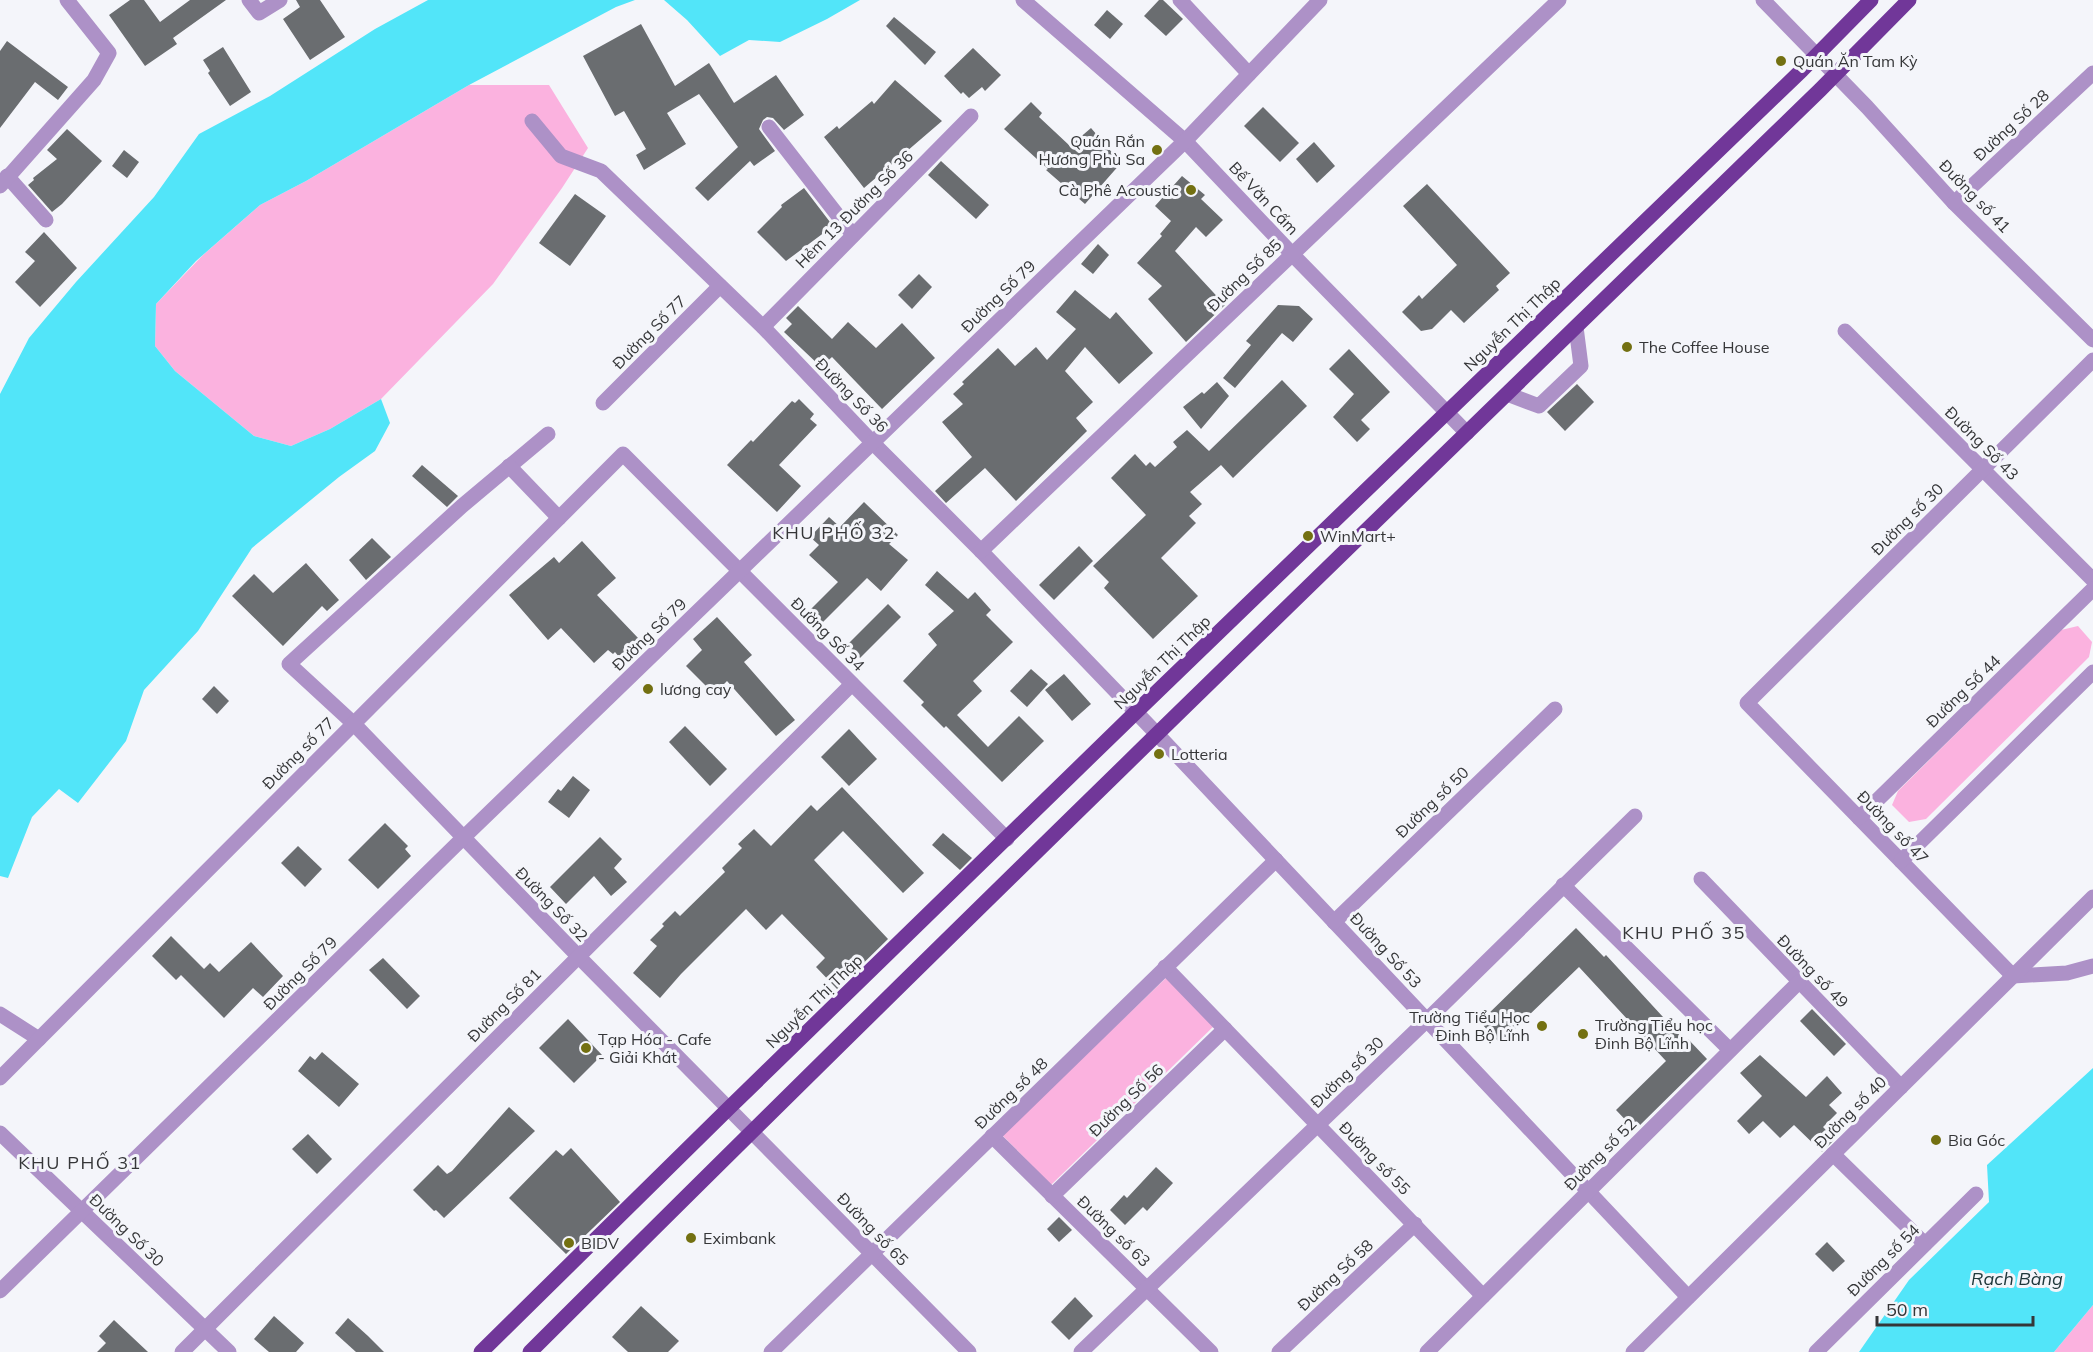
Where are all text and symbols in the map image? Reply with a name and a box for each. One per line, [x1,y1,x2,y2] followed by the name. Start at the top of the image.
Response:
[1793,51,1918,71] place label: Quán Ăn Tam Kỳ
[1774,54,1788,68] marker: Quán Ăn Tam Kỳ
[1969,85,2053,165] street label: Đường Số 28
[1038,131,1145,169] place label: Quán Rắn Hương Phù Sa
[1150,143,1164,157] marker: Quán Rắn Hương Phù Sa
[791,146,917,272] street label: Hẻm 13 Đường Số 36
[1935,155,2015,237] street label: Đường số 41
[1225,157,1303,239] street label: Bế Văn Cấm
[1059,180,1179,200] place label: Cà Phê Acoustic
[1184,183,1198,197] marker: Cà Phê Acoustic
[1203,234,1285,316] street label: Đường Số 85
[957,255,1039,337] street label: Đường Số 79
[1459,273,1565,375] street label: Nguyễn Thị Thập
[608,291,690,373] street label: Đường Số 77
[1639,337,1770,357] place label: The Coffee House
[1620,340,1634,354] marker: The Coffee House
[811,354,893,436] street label: Đường Số 36
[1941,402,2023,484] street label: Đường Số 43
[1867,479,1947,559] street label: Đường số 30
[772,521,896,544] district label: KHU PHỐ 32
[1320,526,1396,546] place label: WinMart+
[1301,529,1315,543] marker: WinMart+
[608,593,690,675] street label: Đường Số 79
[787,593,869,675] street label: Đường Số 34
[1109,611,1215,713] street label: Nguyễn Thị Thập
[1922,650,2005,732] street label: Đường Số 44
[660,679,732,699] place label: lương cay
[641,682,655,696] marker: lương cay
[258,713,338,793] street label: Đường số 77
[1171,744,1228,764] place label: Lotteria
[1152,747,1166,761] marker: Lotteria
[1391,762,1473,842] street label: Đường số 50
[1853,786,1933,868] street label: Đường số 47
[511,863,593,945] street label: Đường Số 32
[1346,908,1426,992] street label: Đường Số 53
[1622,921,1746,944] district label: KHU PHỐ 35
[1773,930,1853,1012] street label: Đường số 49
[259,932,341,1014] street label: Đường Số 79
[761,950,867,1052] street label: Nguyễn Thị Thập
[463,964,545,1046] street label: Đường Số 81
[1409,1007,1530,1045] place label: Trường Tiểu Học Đinh Bộ Lĩnh
[1595,1015,1713,1053] place label: Trường Tiểu học Đinh Bộ Lĩnh
[1535,1019,1549,1033] marker: Trường Tiểu Học Đinh Bộ Lĩnh
[1576,1027,1590,1041] marker: Trường Tiểu học Đinh Bộ Lĩnh
[598,1029,711,1067] place label: Tạp Hóa - Cafe - Giải Khát
[1306,1032,1388,1112] street label: Đường số 30
[579,1041,593,1055] marker: Tạp Hóa - Cafe - Giải Khát
[970,1053,1052,1133] street label: Đường số 48
[1085,1059,1167,1141] street label: Đường Số 56
[1810,1072,1890,1152] street label: Đường số 40
[1560,1114,1640,1194] street label: Đường số 52
[1335,1117,1415,1199] street label: Đường số 55
[1948,1130,2005,1150] place label: Bia Góc
[1929,1133,1943,1147] marker: Bia Góc
[18,1151,142,1174] district label: KHU PHỐ 31
[833,1188,913,1270] street label: Đường số 65
[86,1189,168,1271] street label: Đường Số 30
[1073,1191,1155,1271] street label: Đường số 63
[1843,1219,1924,1300] street label: Đường số 54
[703,1228,776,1248] place label: Eximbank
[684,1231,698,1245] marker: Eximbank
[581,1233,620,1253] place label: BIDV
[1293,1235,1377,1315] street label: Đường Số 58
[562,1236,576,1250] marker: BIDV
[1971,1267,2063,1290] water label: Rạch Bàng
[1877,1289,2033,1327] scale bar
[1886,1298,1928,1321] text: 50 m

